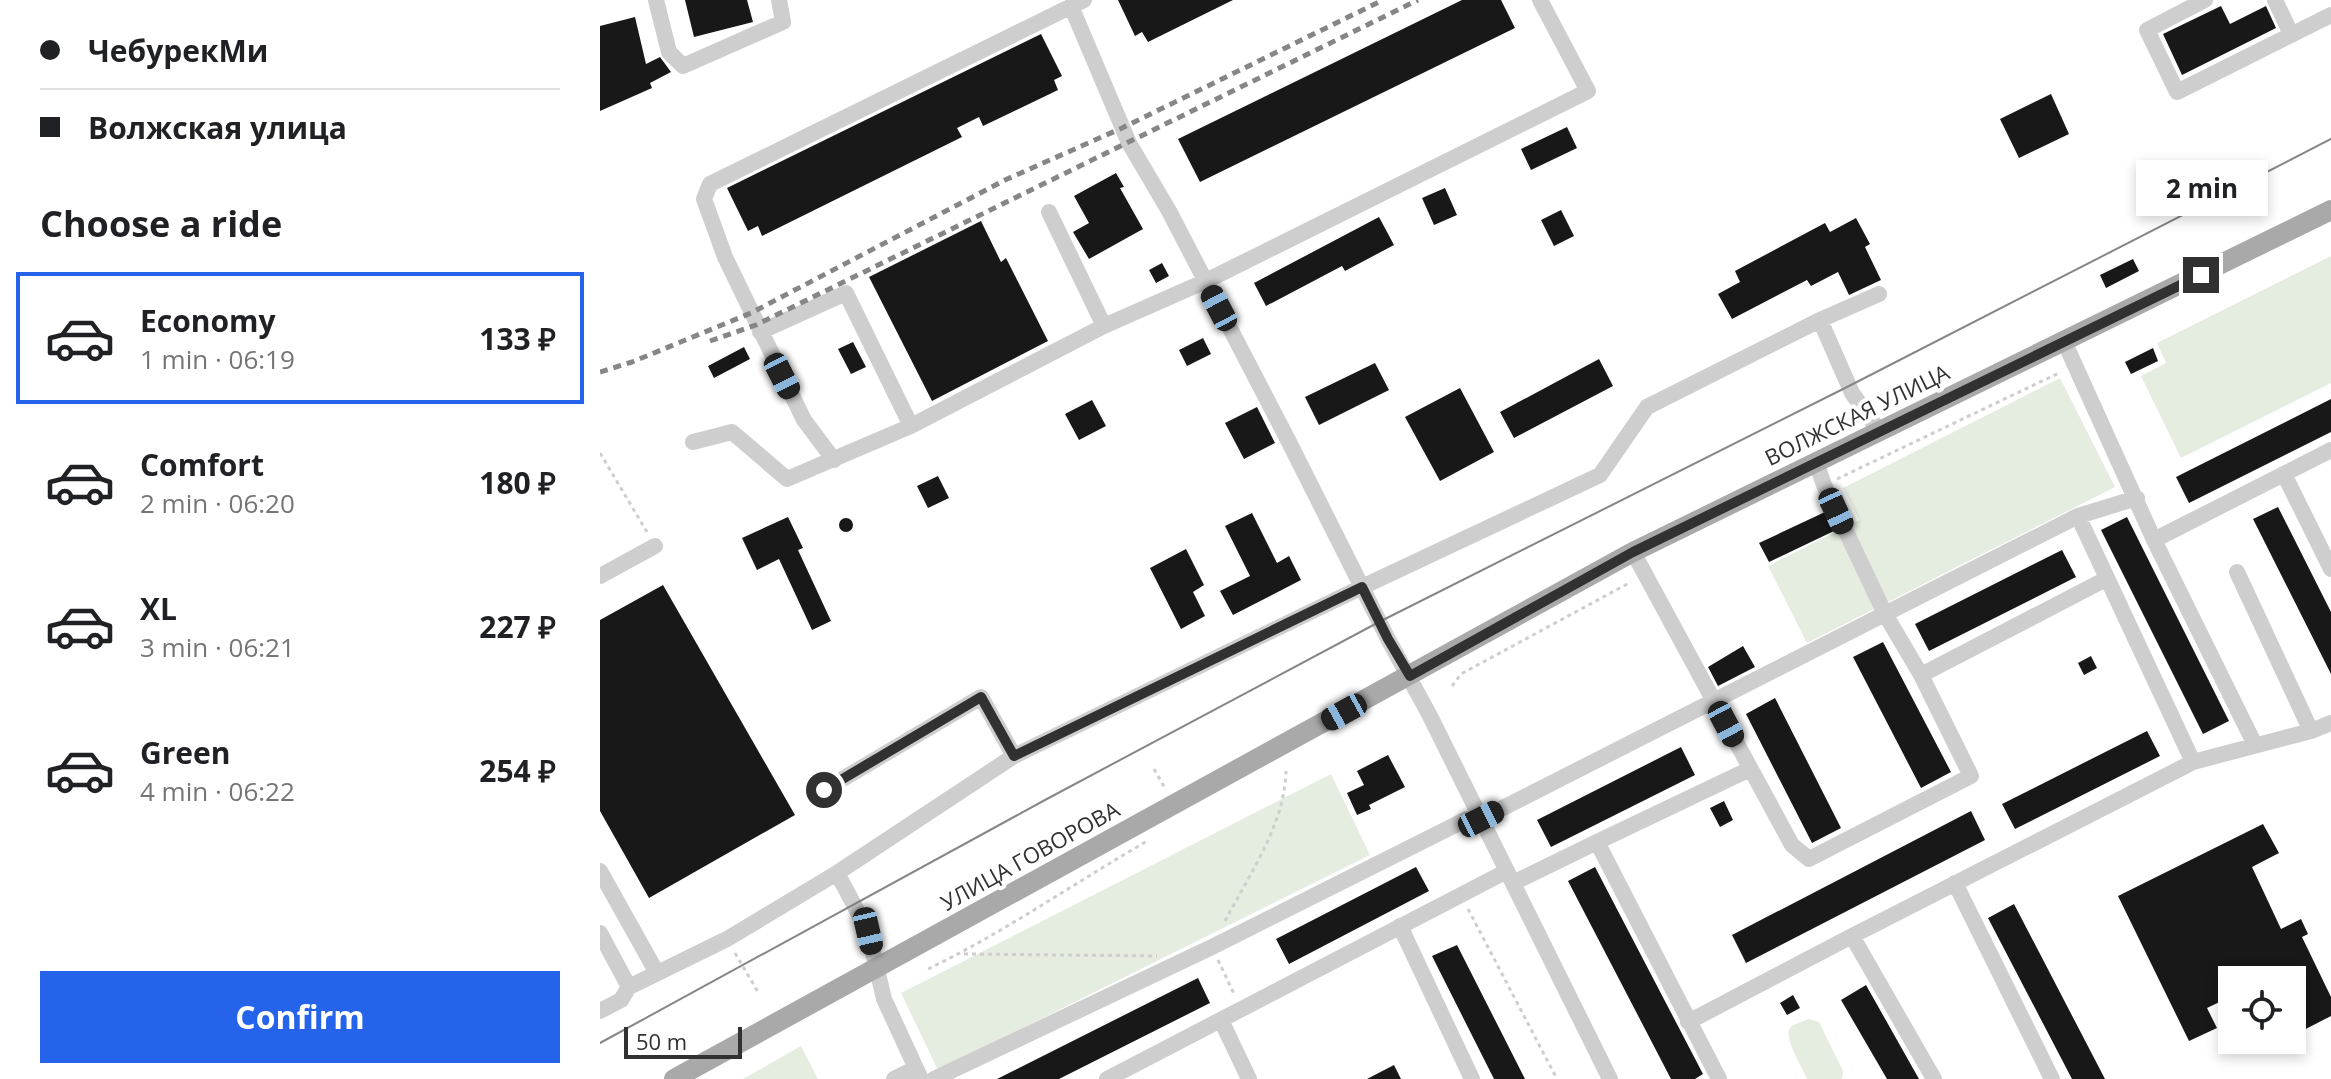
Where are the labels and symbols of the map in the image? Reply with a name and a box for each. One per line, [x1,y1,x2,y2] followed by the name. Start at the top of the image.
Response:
[2135,159,2267,215] callout: 2 min
[2183,257,2219,293] route end
[1197,281,1241,335] car
[760,349,804,403] car
[1759,356,1954,472] street label: ВОЛЖСКАЯ УЛИЦА
[1815,484,1857,538] car
[1317,690,1371,734] car
[1704,697,1748,751] car
[806,772,842,808] route start
[935,793,1124,917] street label: УЛИЦА ГОВОРОВА
[1454,797,1508,841] car
[851,905,885,957] car
[624,1023,742,1059] scale bar

